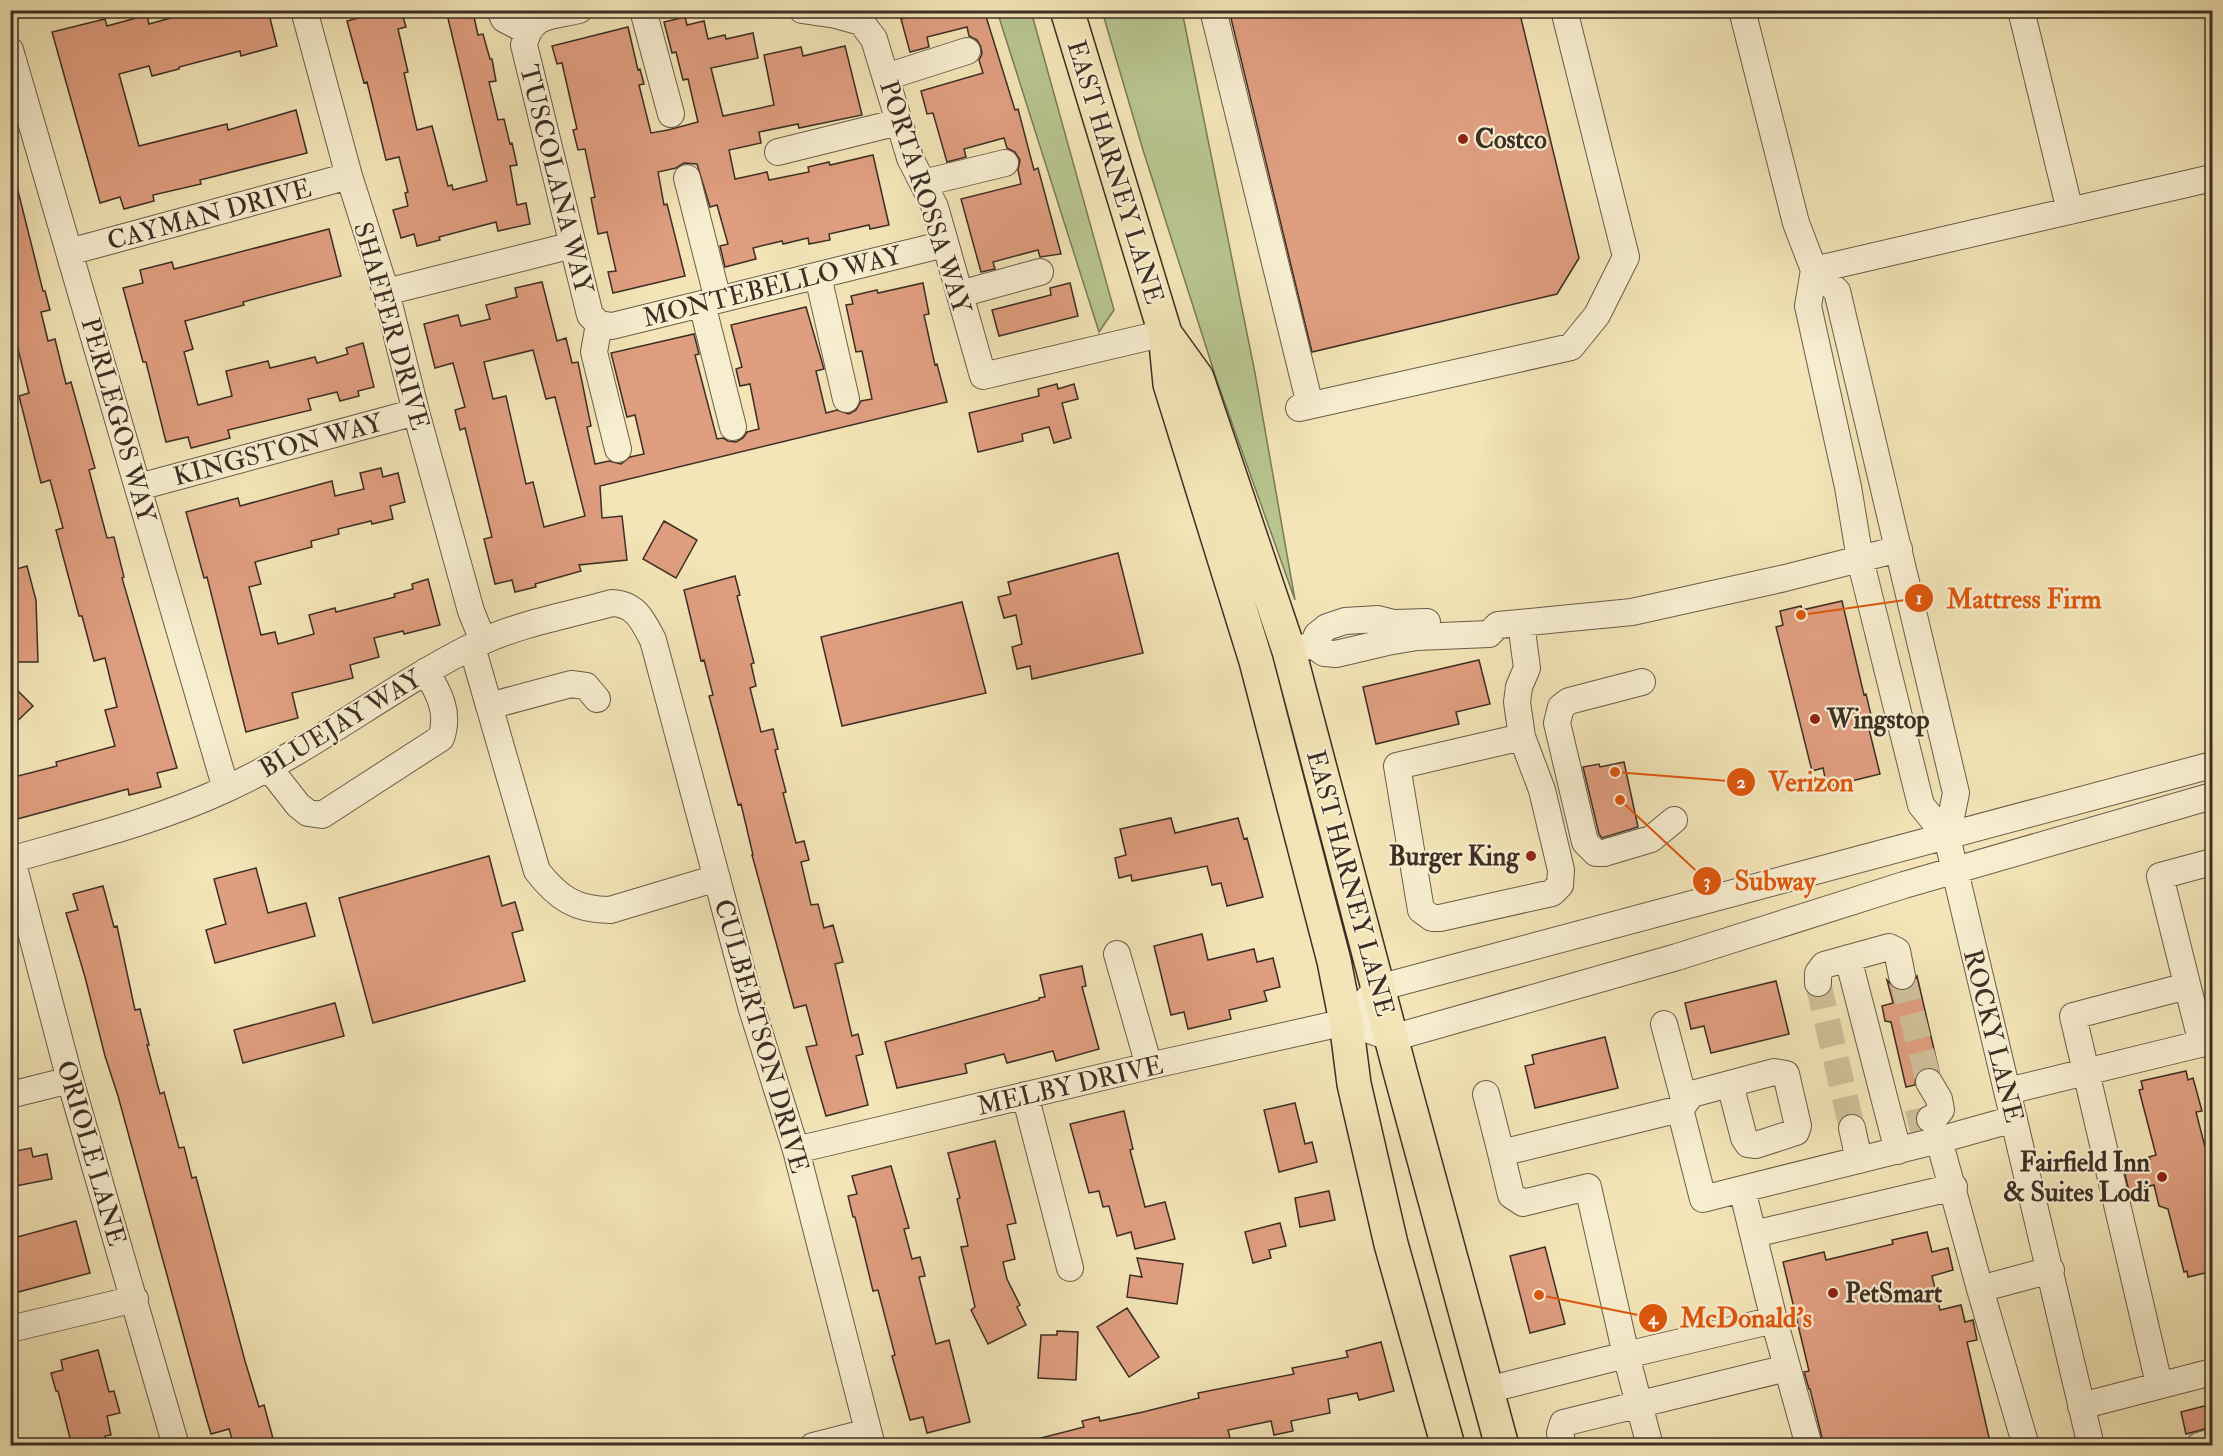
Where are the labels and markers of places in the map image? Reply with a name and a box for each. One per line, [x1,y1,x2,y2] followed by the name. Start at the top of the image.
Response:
[1475,124,1547,156] place label: Costco
[1456,132,1470,146] marker: Costco
[1904,576,2113,621] callout: Mattress Firm
[1826,704,1930,737] place label: Wingstop
[1808,712,1822,726] marker: Wingstop
[1726,759,1865,804] callout: Verizon
[1389,841,1520,874] place label: Burger King
[1524,849,1538,863] marker: Burger King
[1692,858,1828,903] callout: Subway
[2003,1147,2151,1209] place label: Fairfield Inn & Suites Lodi
[2155,1170,2169,1184] marker: Fairfield Inn & Suites Lodi
[1845,1278,1943,1310] place label: PetSmart
[1826,1286,1840,1300] marker: PetSmart
[1638,1295,1824,1340] callout: McDonald's

